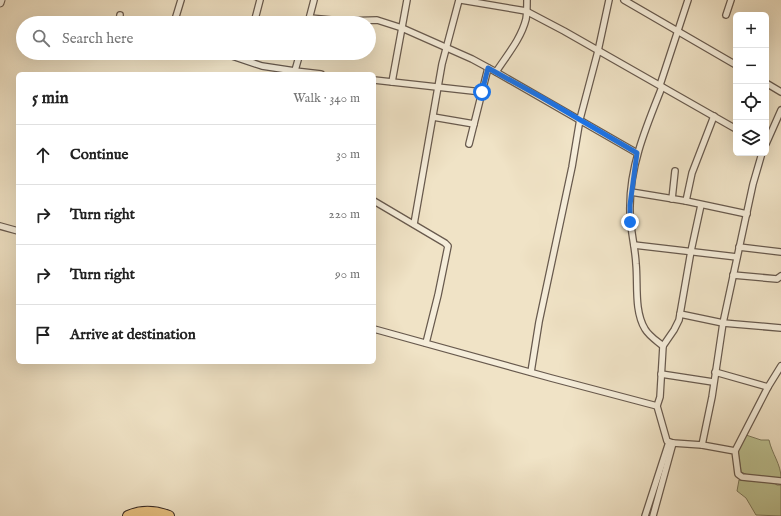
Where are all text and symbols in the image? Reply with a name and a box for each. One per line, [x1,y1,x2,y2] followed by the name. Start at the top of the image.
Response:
[733,12,769,156] map controls
[733,12,769,48] button: +
[16,16,376,60] search box
[30,27,52,49] icon: search
[62,29,133,48] text: Search here
[733,48,769,84] button: −
[473,83,491,101] route start
[733,84,769,120] button: locate
[32,88,69,109] text: 5 min
[293,90,360,107] text: Walk · 340 m
[733,120,769,156] button: layers
[32,144,54,166] icon: ahead
[70,145,128,164] text: Continue
[336,146,360,163] text: 30 m
[32,204,54,226] icon: right
[70,205,135,224] text: Turn right
[329,206,360,223] text: 220 m
[621,213,639,231] route end
[32,264,54,286] icon: right
[70,265,135,284] text: Turn right
[335,266,360,283] text: 90 m
[32,324,54,346] icon: arrive
[70,325,196,344] text: Arrive at destination

